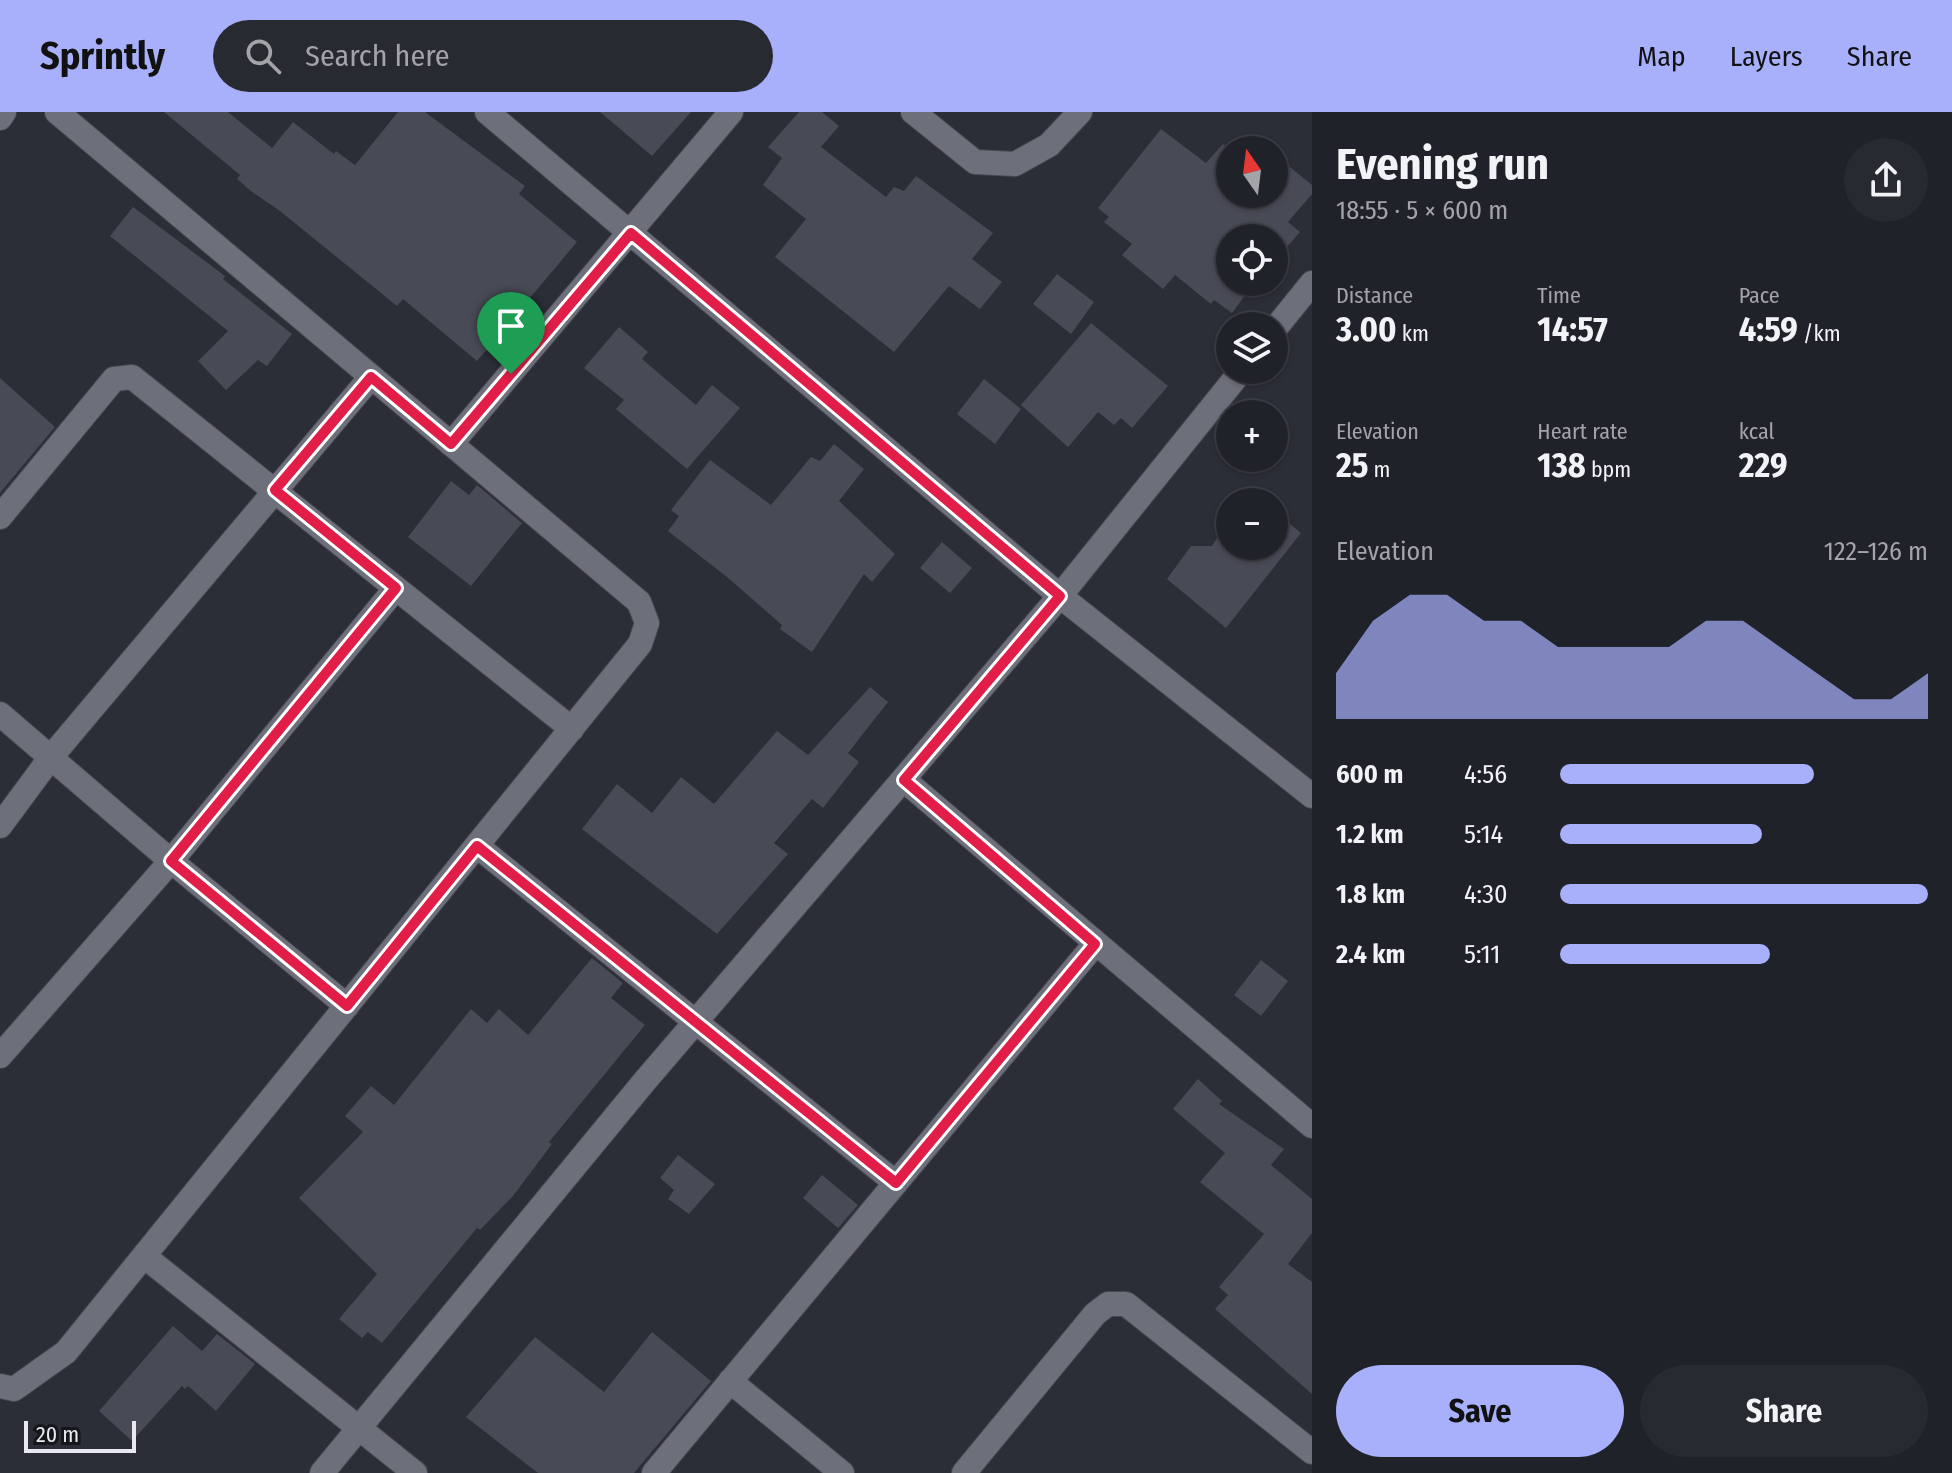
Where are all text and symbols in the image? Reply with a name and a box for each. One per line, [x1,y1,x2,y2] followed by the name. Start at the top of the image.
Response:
[213,20,773,92] search box
[40,33,165,79] text: Sprintly
[241,34,285,78] icon: search
[305,38,450,74] text: Search here
[1637,40,1686,73] text: Map
[1730,40,1803,73] text: Layers
[1847,40,1912,73] text: Share
[1216,136,1288,208] north arrow
[1216,136,1288,560] map controls
[1336,138,1549,191] text: Evening run
[1844,138,1928,222] button: share
[1336,195,1508,226] text: 18:55 · 5 × 600 m
[1216,224,1288,296] button: locate
[1336,282,1413,309] text: Distance
[1537,282,1581,309] text: Time
[1739,282,1780,309] text: Pace
[477,292,545,374] pin
[489,304,533,348] icon: arrive
[1336,309,1397,350] text: 3.00
[1537,309,1608,350] text: 14:57
[1739,309,1798,350] text: 4:59
[1216,312,1288,384] button: layers
[1397,320,1429,347] text: km
[1798,320,1841,347] text: /km
[1216,400,1288,472] button: +
[1336,418,1419,445] text: Elevation
[1537,418,1628,445] text: Heart rate
[1739,418,1774,445] text: kcal
[1336,445,1368,486] text: 25
[1537,445,1586,486] text: 138
[1739,445,1788,486] text: 229
[1368,456,1391,483] text: m
[1586,456,1631,483] text: bpm
[1216,488,1288,560] button: −
[1336,536,1434,567] text: Elevation
[1824,536,1928,567] text: 122–126 m
[1336,759,1403,790] text: 600 m
[1464,759,1507,790] text: 4:56
[1336,819,1403,850] text: 1.2 km
[1464,819,1503,850] text: 5:14
[1336,879,1405,910] text: 1.8 km
[1464,879,1508,910] text: 4:30
[1336,939,1405,970] text: 2.4 km
[1464,939,1500,970] text: 5:11
[1336,1365,1624,1457] button: Save
[1640,1365,1928,1457] button: Share
[24,1417,136,1453] scale bar
[36,1421,79,1448] text: 20 m

